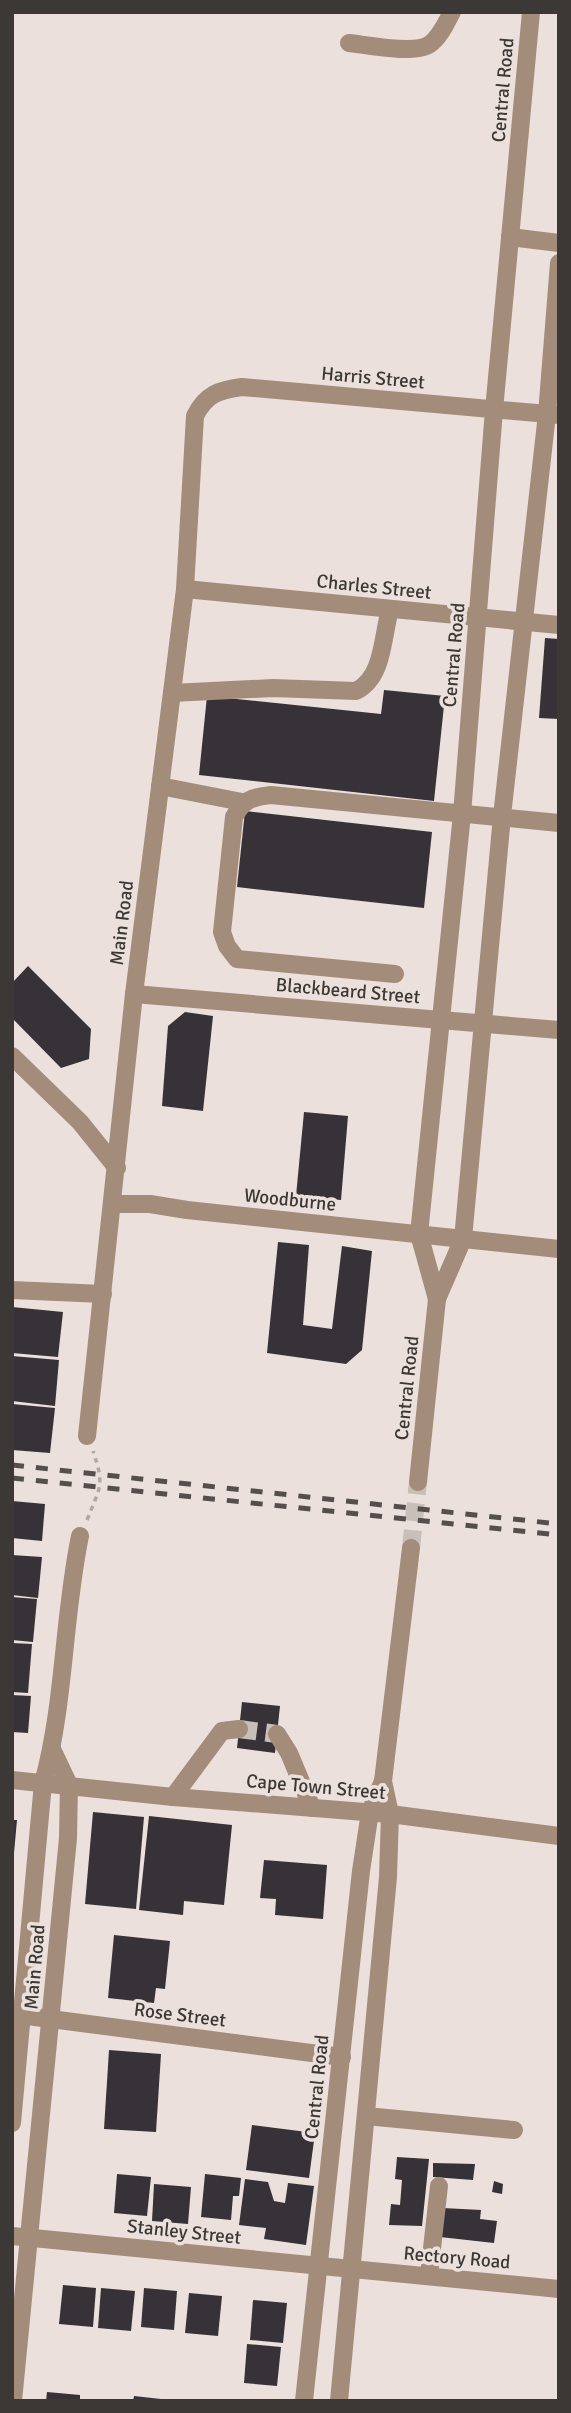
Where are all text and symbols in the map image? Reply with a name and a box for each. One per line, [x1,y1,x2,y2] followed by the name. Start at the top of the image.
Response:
[486,37,520,143] street label: Central Road
[320,362,426,395] street label: Harris Street
[315,569,433,605] street label: Charles Street
[437,602,471,708] street label: Central Road
[105,879,139,967] street label: Main Road
[275,973,422,1009] street label: Blackbeard Street
[243,1183,337,1217] street label: Woodburne
[390,1335,424,1441] street label: Central Road
[245,1769,387,1805] street label: Cape Town Street
[19,1923,51,2011] street label: Main Road
[133,1997,228,2033] street label: Rose Street
[300,2034,334,2140] street label: Central Road
[126,2214,242,2250] street label: Stanley Street
[403,2241,511,2275] street label: Rectory Road

